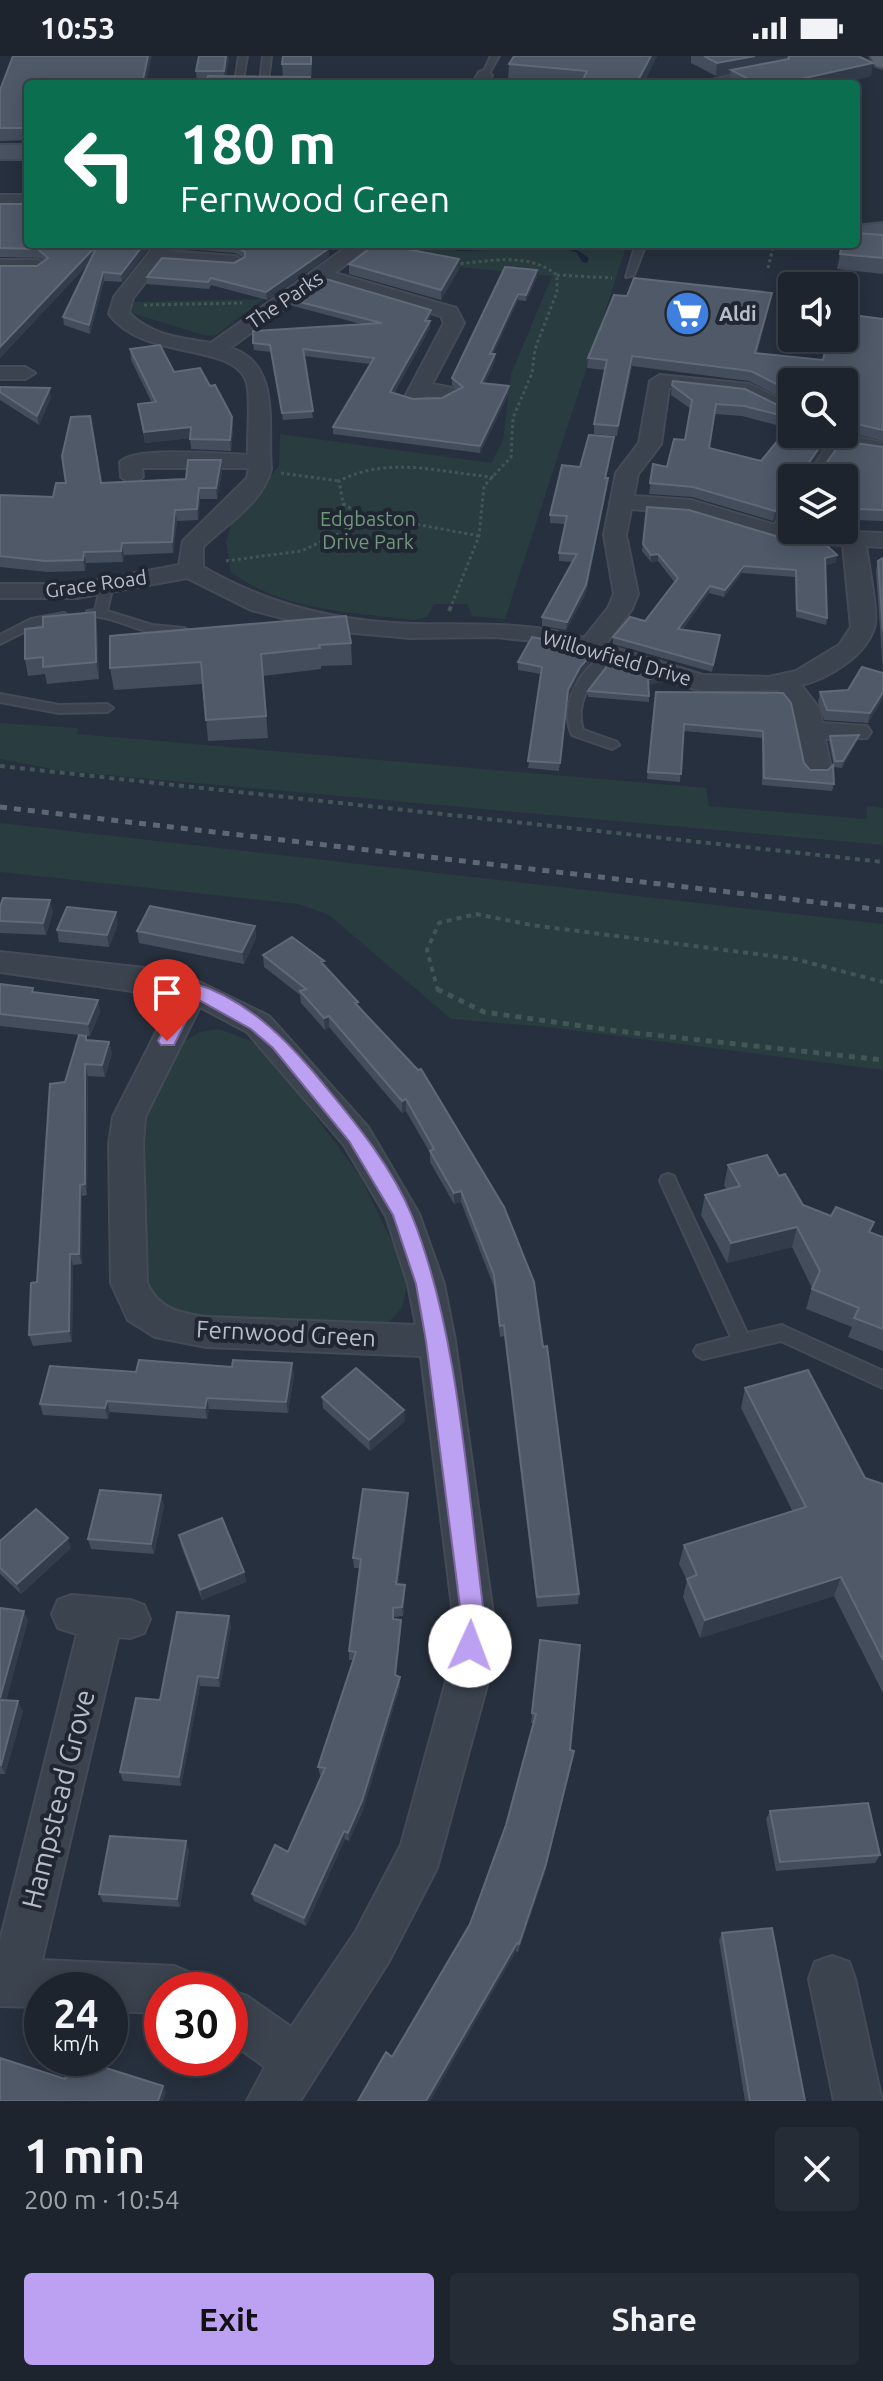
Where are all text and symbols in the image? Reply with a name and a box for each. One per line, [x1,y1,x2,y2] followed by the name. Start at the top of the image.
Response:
[40,11,115,45] text: 10:53
[48,112,152,216] icon: left
[180,112,336,175] text: 180 m
[180,178,450,219] text: Fernwood Green
[242,266,327,333] street label: The Parks
[778,272,858,544] map controls
[778,272,858,352] button: sound
[664,290,712,338] supermarket icon: Aldi
[719,302,757,325] place label: Aldi
[778,368,858,448] button: search
[778,464,858,544] button: layers
[320,507,416,553] park label: Edgbaston Drive Park
[44,565,148,602] street label: Grace Road
[540,625,694,690] street label: Willowfield Drive
[133,959,201,1041] pin
[145,971,189,1015] icon: arrive
[195,1315,377,1352] street label: Fernwood Green
[428,1604,512,1688] position arrow
[15,1686,100,1912] street label: Hampstead Grove
[144,1972,248,2076] speed limit sign: 30
[53,1991,99,2036] text: 24
[53,2032,99,2055] text: km/h
[775,2127,859,2211] button: close
[24,2128,145,2182] text: 1 min
[24,2185,180,2214] text: 200 m · 10:54
[24,2273,434,2365] button: Exit
[450,2273,859,2365] button: Share

